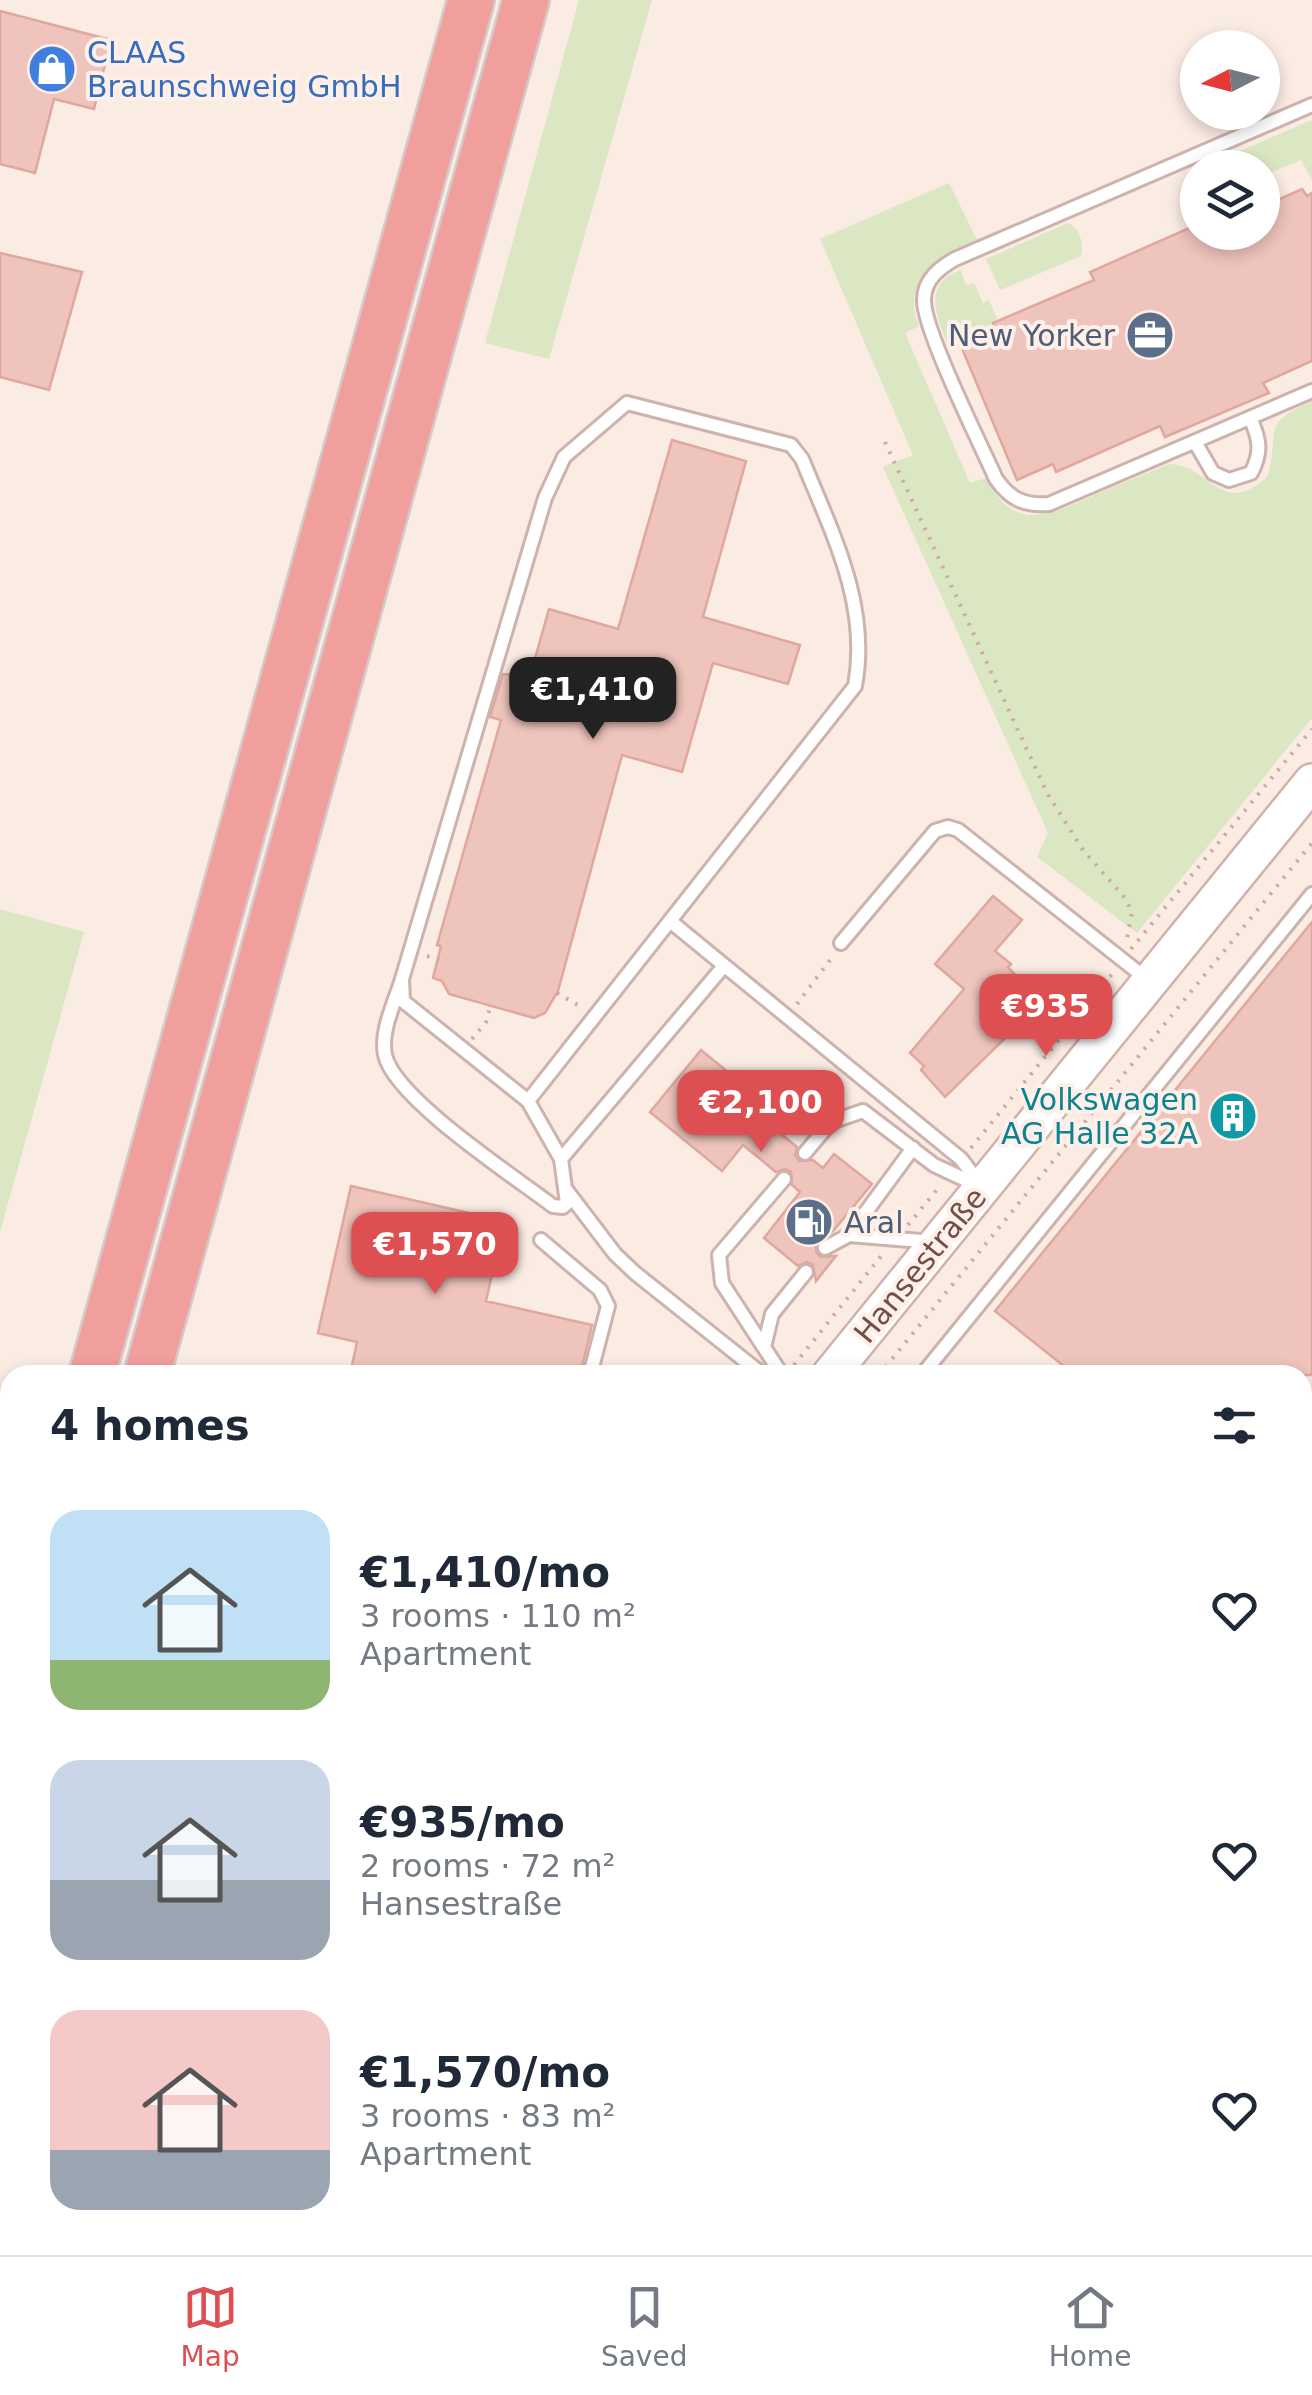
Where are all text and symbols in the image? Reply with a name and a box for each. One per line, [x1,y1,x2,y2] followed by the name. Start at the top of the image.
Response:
[1180,30,1280,130] north arrow
[1180,30,1280,250] map controls
[87,35,401,104] place label: CLAAS Braunschweig GmbH
[26,43,78,95] shop icon: CLAAS Braunschweig GmbH
[1180,150,1280,250] button: layers
[1124,309,1176,361] office icon: New Yorker
[948,318,1116,353] place label: New Yorker
[512,657,674,742] pin: €1,410
[531,670,655,708] text: €1,410
[987,974,1105,1059] pin: €935
[1001,987,1091,1025] text: €935
[680,1070,842,1155] pin: €2,100
[1001,1082,1198,1151] place label: Volkswagen AG Halle 32A
[699,1083,823,1121] text: €2,100
[1207,1090,1259,1142] building icon: Volkswagen AG Halle 32A
[847,1180,993,1350] street label: Hansestraße
[783,1196,835,1248] fuel station icon: Aral
[844,1205,904,1240] place label: Aral
[354,1212,516,1297] pin: €1,570
[373,1225,497,1263] text: €1,570
[1207,1398,1262,1453] icon: filters
[50,1401,250,1450] text: 4 homes
[360,1548,610,1597] text: €1,410/mo
[130,1550,250,1670] icon: home
[1207,1583,1262,1638] icon: heart
[360,1597,636,1635] text: 3 rooms · 110 m²
[360,1635,531,1673] text: Apartment
[360,1798,565,1847] text: €935/mo
[130,1800,250,1920] icon: home
[1207,1833,1262,1888] icon: heart
[360,1847,615,1885] text: 2 rooms · 72 m²
[360,1885,562,1923] text: Hansestraße
[360,2048,610,2097] text: €1,570/mo
[130,2050,250,2170] icon: home
[1207,2083,1262,2138] icon: heart
[360,2097,615,2135] text: 3 rooms · 83 m²
[360,2135,531,2173] text: Apartment
[181,2280,240,2373] tab: Map
[601,2280,687,2373] tab: Saved
[1049,2280,1131,2373] tab: Home

